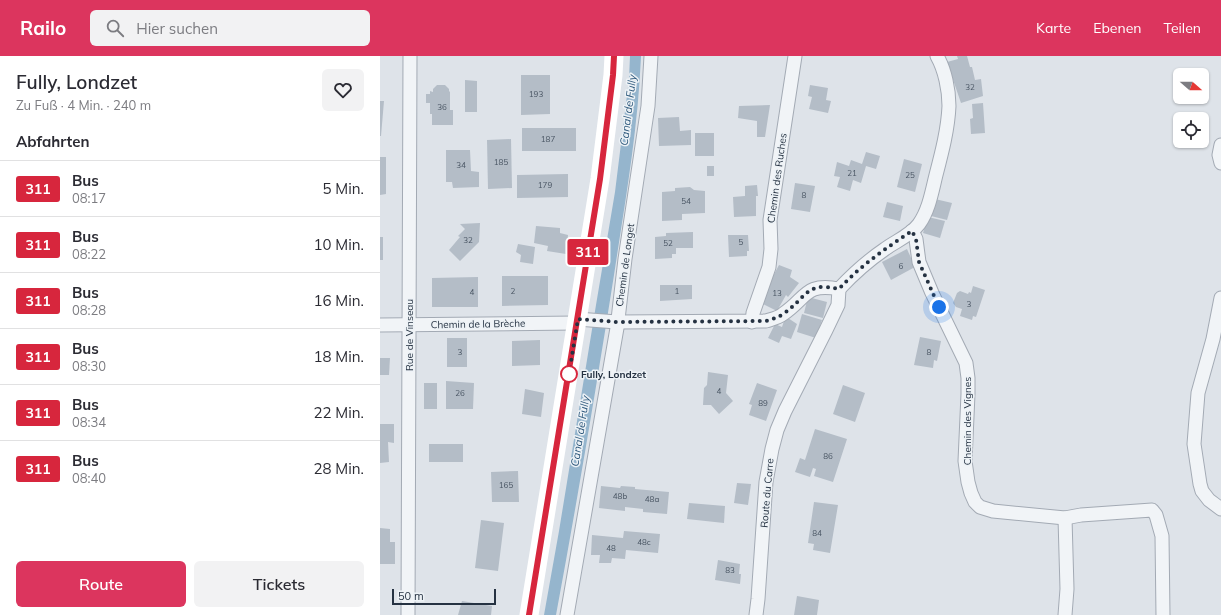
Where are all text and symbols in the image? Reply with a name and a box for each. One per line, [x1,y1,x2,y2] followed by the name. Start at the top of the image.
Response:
[90,10,370,46] search box
[20,16,66,40] text: Railo
[104,17,126,39] icon: search
[136,19,218,38] text: Hier suchen
[1036,19,1071,37] text: Karte
[1093,19,1142,37] text: Ebenen
[1164,19,1201,37] text: Teilen
[1173,68,1209,104] north arrow
[1173,68,1209,148] map controls
[322,69,364,111] button: heart
[16,70,137,94] text: Fully, Londzet
[617,73,639,146] water label: Canal de Fully
[965,82,975,92] house number: 32
[529,89,543,99] house number: 193
[16,97,151,113] text: Zu Fuß · 4 Min. · 240 m
[437,102,447,112] house number: 36
[1173,112,1209,148] button: locate
[16,132,89,151] text: Abfahrten
[764,132,790,224] street label: Chemin des Ruches
[541,134,555,144] house number: 187
[494,157,508,167] house number: 185
[456,160,466,170] house number: 34
[847,168,857,178] house number: 21
[905,170,915,180] house number: 25
[72,171,99,190] text: Bus
[322,179,364,198] text: 5 Min.
[25,180,51,198] text: 311
[538,180,552,190] house number: 179
[72,190,106,206] text: 08:17
[802,190,807,200] house number: 8
[681,196,691,206] house number: 54
[613,222,637,307] street label: Chemin de Longet
[72,227,99,246] text: Bus
[313,235,364,254] text: 10 Min.
[463,235,473,245] house number: 32
[25,236,51,254] text: 311
[739,237,744,247] house number: 5
[663,238,673,248] house number: 52
[565,239,611,265] line badge: 311
[575,243,601,261] text: 311
[72,246,106,262] text: 08:22
[899,261,904,271] house number: 6
[72,283,99,302] text: Bus
[511,286,516,296] house number: 2
[675,286,680,296] house number: 1
[470,287,475,297] house number: 4
[772,288,782,298] house number: 13
[313,291,364,310] text: 16 Min.
[25,292,51,310] text: 311
[929,297,949,317] your location
[403,299,416,371] street label: Rue de Vinseau
[967,299,972,309] house number: 3
[72,302,106,318] text: 08:28
[430,317,526,331] street label: Chemin de la Brèche
[72,339,99,358] text: Bus
[313,347,364,366] text: 18 Min.
[458,347,463,357] house number: 3
[927,347,932,357] house number: 8
[25,348,51,366] text: 311
[72,358,106,374] text: 08:30
[560,365,578,383] marker: Fully, Londzet
[581,368,646,381] place label: Fully, Londzet
[961,377,974,465] street label: Chemin des Vignes
[717,386,722,396] house number: 4
[455,388,465,398] house number: 26
[567,393,593,467] water label: Canal de Fully
[72,395,99,414] text: Bus
[758,398,768,408] house number: 89
[313,403,364,422] text: 22 Min.
[25,404,51,422] text: 311
[72,414,106,430] text: 08:34
[72,451,99,470] text: Bus
[823,451,833,461] house number: 86
[757,458,777,528] street label: Route du Carre
[313,459,364,478] text: 28 Min.
[25,460,51,478] text: 311
[72,470,106,486] text: 08:40
[499,480,513,490] house number: 165
[613,491,627,501] house number: 48b
[645,494,659,504] house number: 48a
[812,528,822,538] house number: 84
[637,537,651,547] house number: 48c
[606,543,616,553] house number: 48
[16,561,186,607] button: Route
[194,561,364,607] button: Tickets
[725,565,735,575] house number: 83
[392,587,496,606] scale bar
[398,589,424,603] text: 50 m

